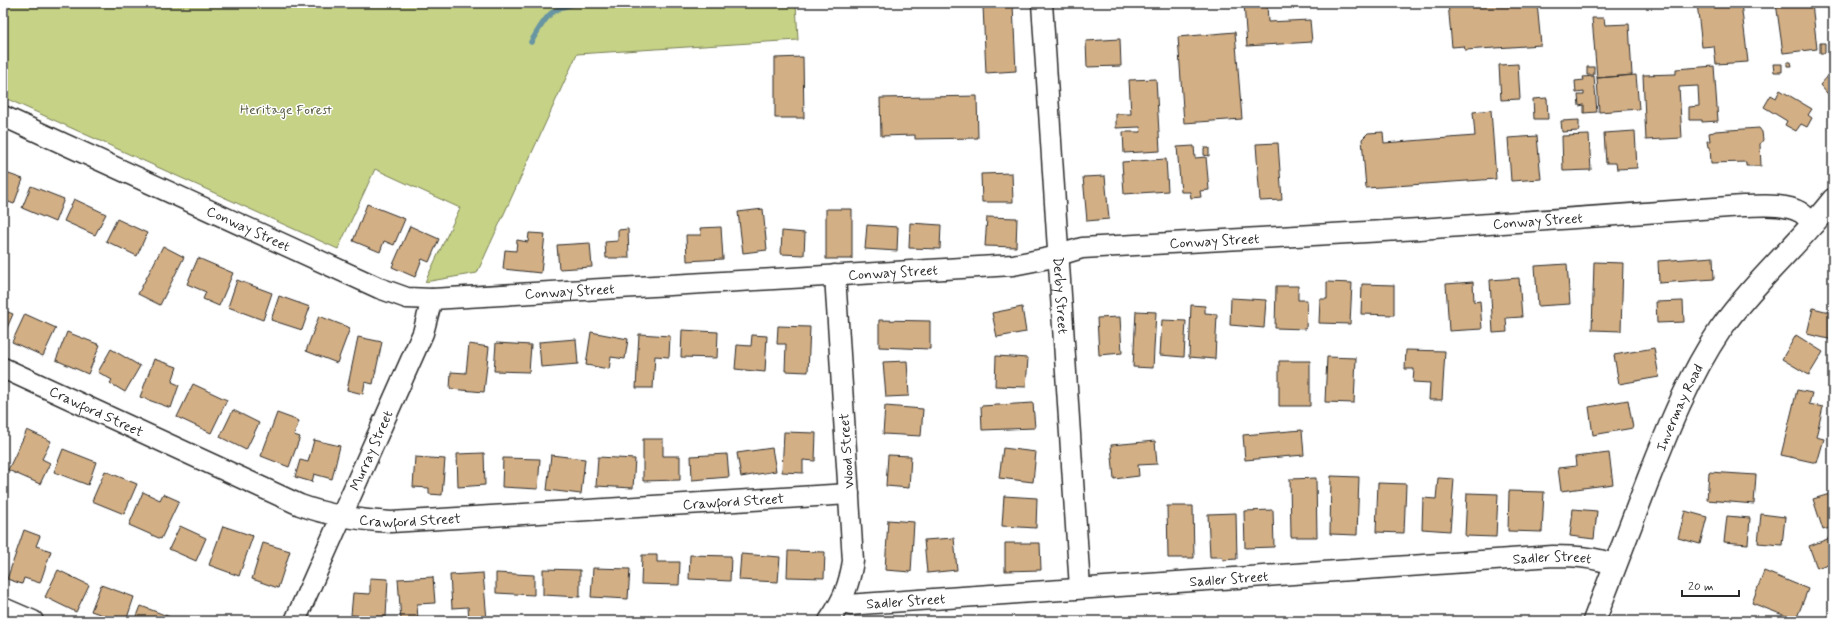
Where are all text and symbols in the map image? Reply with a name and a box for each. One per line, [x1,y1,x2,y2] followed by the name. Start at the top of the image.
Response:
[240,101,332,119] park label: Heritage Forest
[204,202,293,256] street label: Conway Street
[1492,209,1583,234] street label: Conway Street
[1169,230,1260,253] street label: Conway Street
[1049,256,1071,335] street label: Derby Street
[848,261,938,285] street label: Conway Street
[524,280,615,304] street label: Conway Street
[1652,361,1708,454] street label: Invermay Road
[46,383,146,442] street label: Crawford Street
[346,408,398,493] street label: Murray Street
[835,412,859,489] street label: Wood Street
[682,490,785,514] street label: Crawford Street
[358,510,462,534] street label: Crawford Street
[1512,548,1593,569] street label: Sadler Street
[1189,568,1269,591] street label: Sadler Street
[1682,572,1739,598] scale bar
[1688,579,1714,595] text: 20 m
[866,590,946,614] street label: Sadler Street

